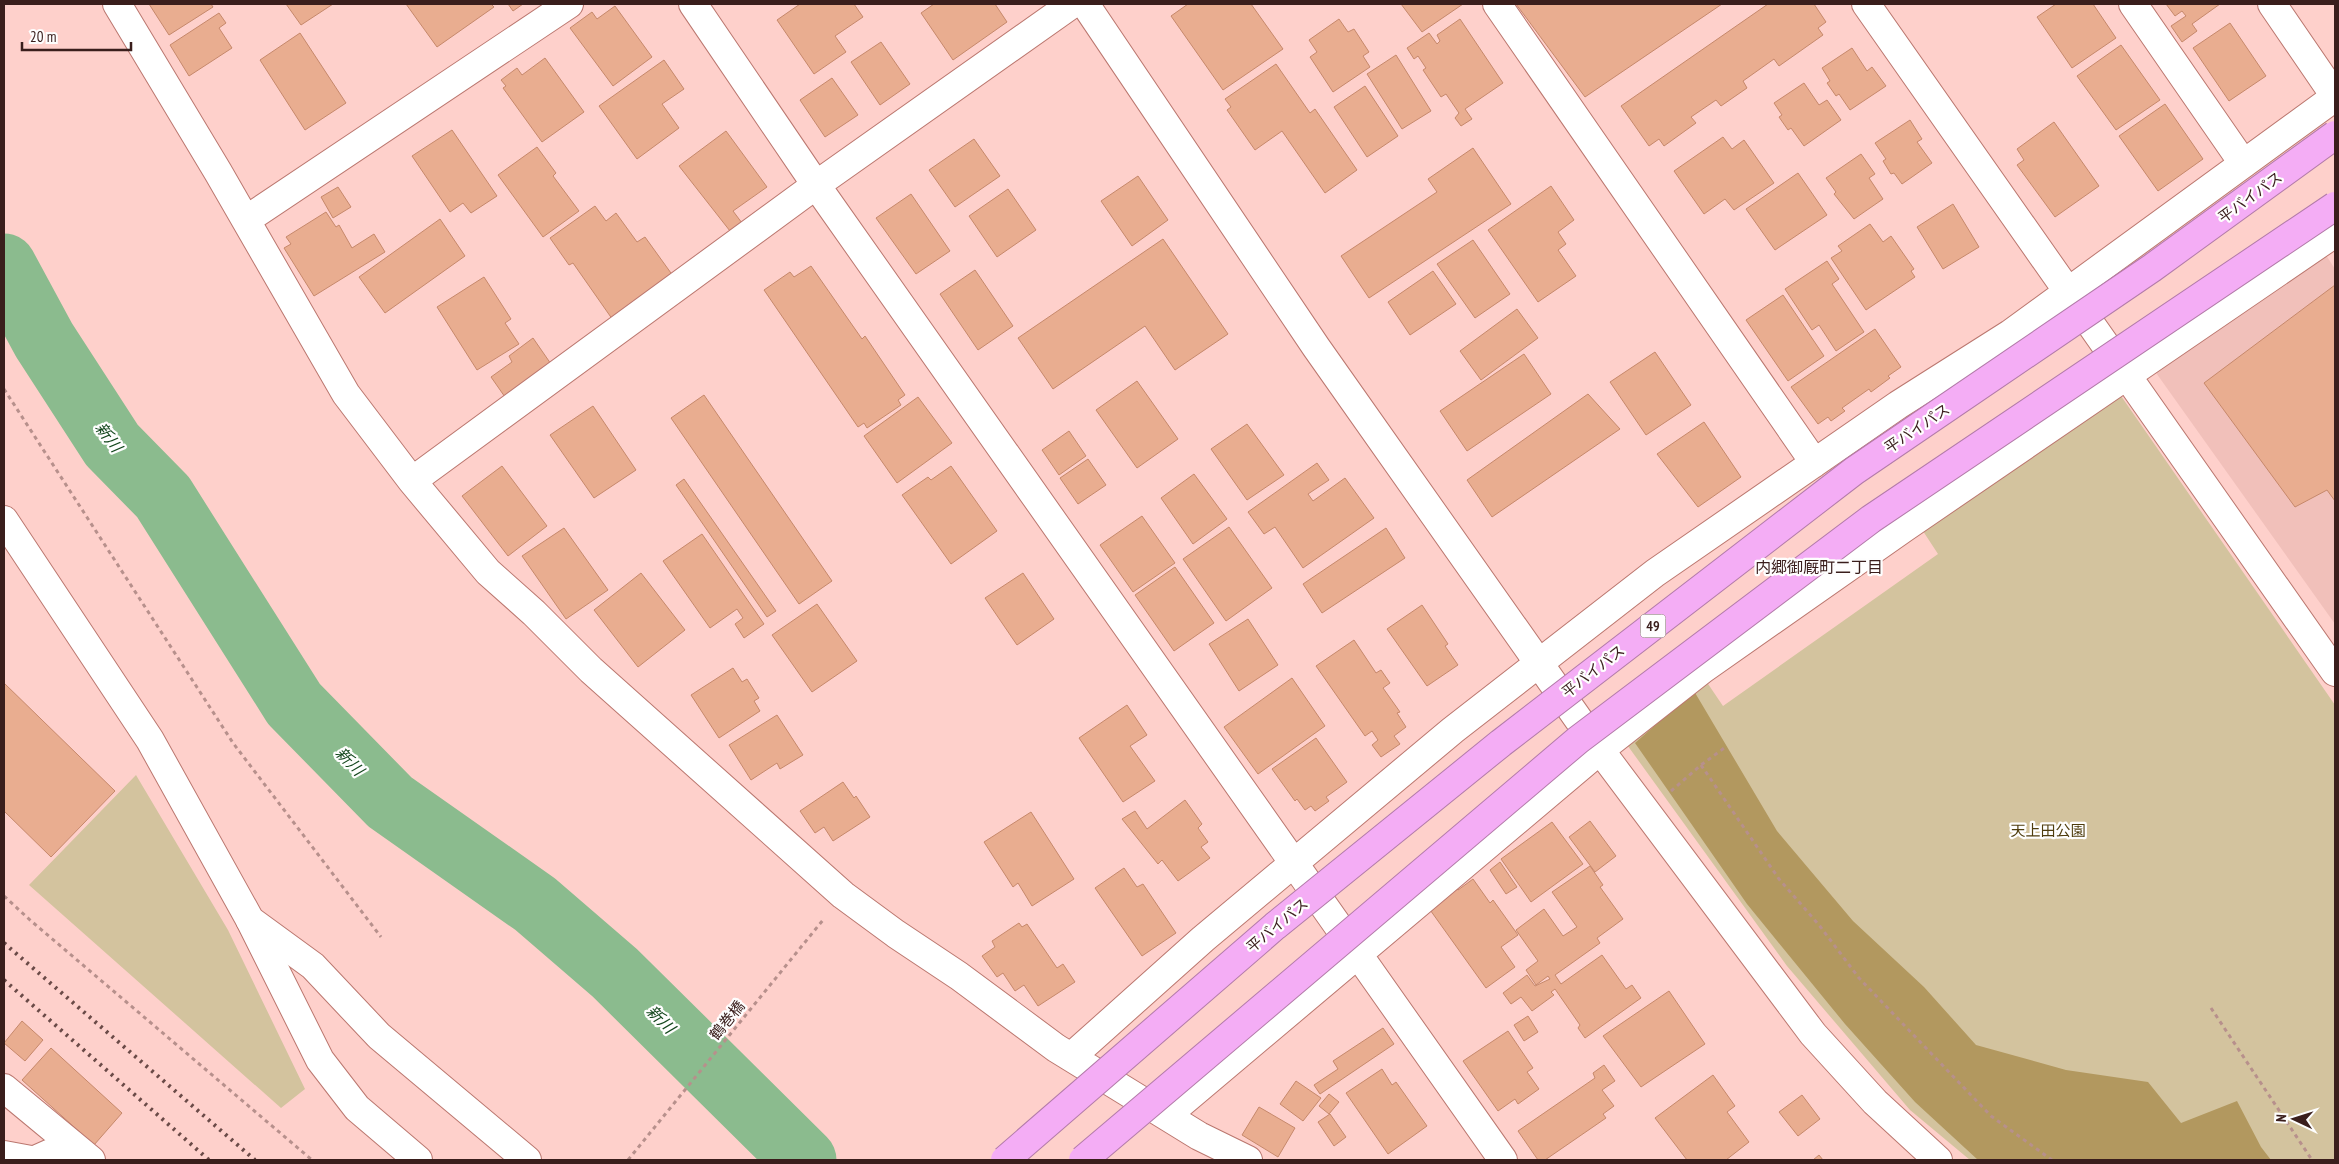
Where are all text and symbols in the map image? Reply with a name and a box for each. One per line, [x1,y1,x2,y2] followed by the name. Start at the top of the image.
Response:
[22,20,131,52] scale bar
[30,27,56,46] text: 20 m
[2214,167,2286,227] street label: 平バイパス
[1881,399,1953,457] street label: 平バイパス
[91,418,128,457] water label: 新川
[1755,557,1883,577] district label: 内郷御厩町二丁目
[1640,614,1666,638] road number: 49
[1558,641,1628,701] street label: 平バイパス
[332,743,370,781] water label: 新川
[2010,821,2086,840] park label: 天上田公園
[1242,894,1312,956] street label: 平バイパス
[705,997,749,1043] street label: 鶴巻橋
[643,1001,681,1039] water label: 新川
[2269,1094,2319,1144] north arrow
[2272,1114,2290,1122] text: N

